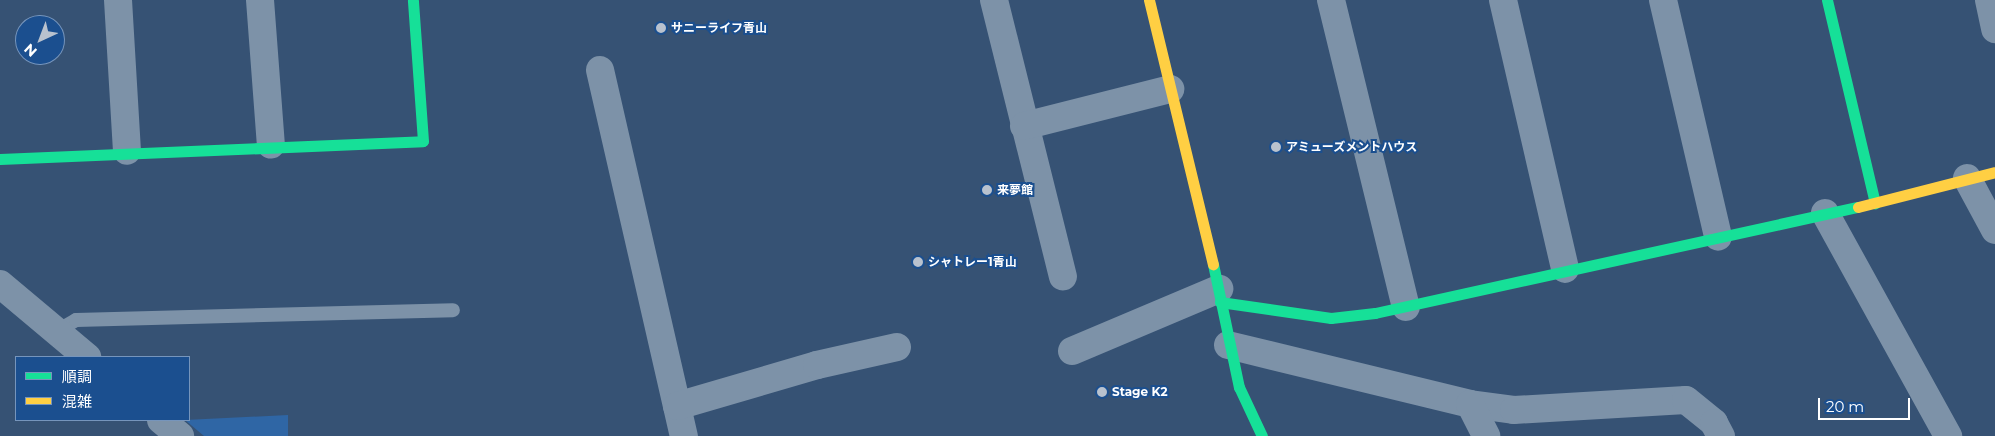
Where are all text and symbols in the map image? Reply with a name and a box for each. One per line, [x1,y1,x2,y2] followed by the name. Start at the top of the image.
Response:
[15,15,65,65] north arrow
[671,21,767,35] place label: サニーライフ青山
[655,22,667,34] marker: サニーライフ青山
[20,40,41,61] text: N
[1286,140,1418,154] place label: アミューズメントハウス
[1270,141,1282,153] marker: アミューズメントハウス
[997,183,1033,197] place label: 来夢館
[981,184,993,196] marker: 来夢館
[928,255,1017,269] place label: シャトレー1青山
[912,256,924,268] marker: シャトレー1青山
[15,356,190,421] legend
[62,367,92,386] text: 順調
[1112,385,1167,399] place label: Stage K2
[1096,386,1108,398] marker: Stage K2
[1820,388,1912,420] scale bar
[62,392,92,411] text: 混雑
[1826,397,1864,416] text: 20 m

